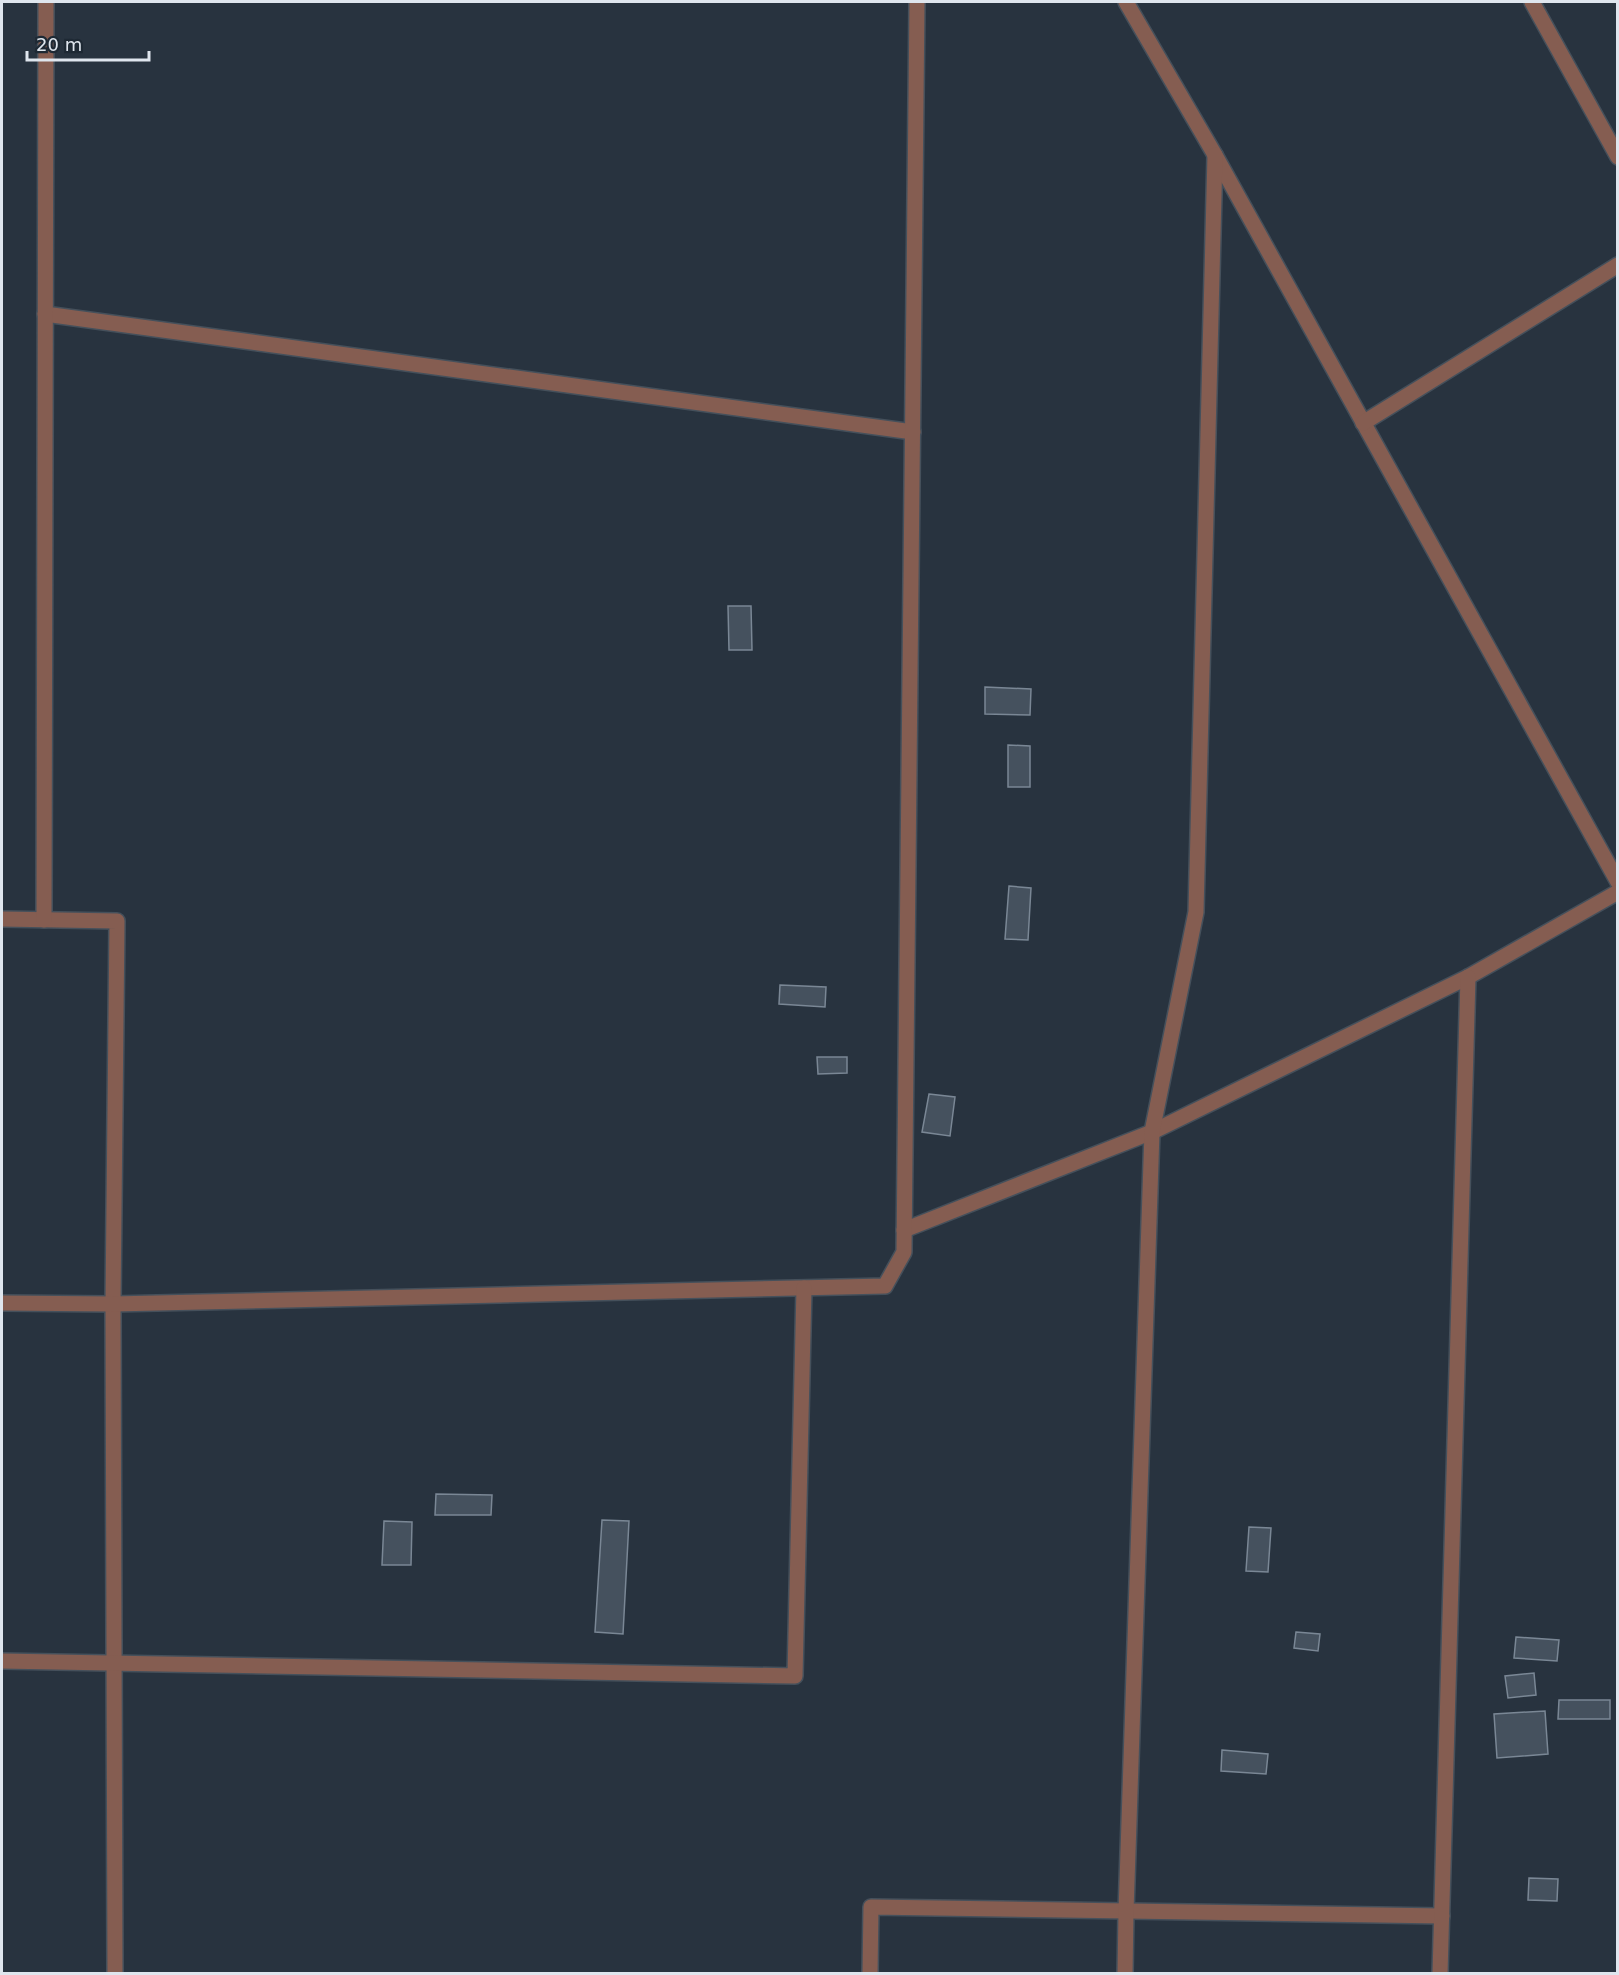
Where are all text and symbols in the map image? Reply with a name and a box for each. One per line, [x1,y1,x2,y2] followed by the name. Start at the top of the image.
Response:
[27,24,148,62] scale bar
[36,34,82,55] text: 20 m

